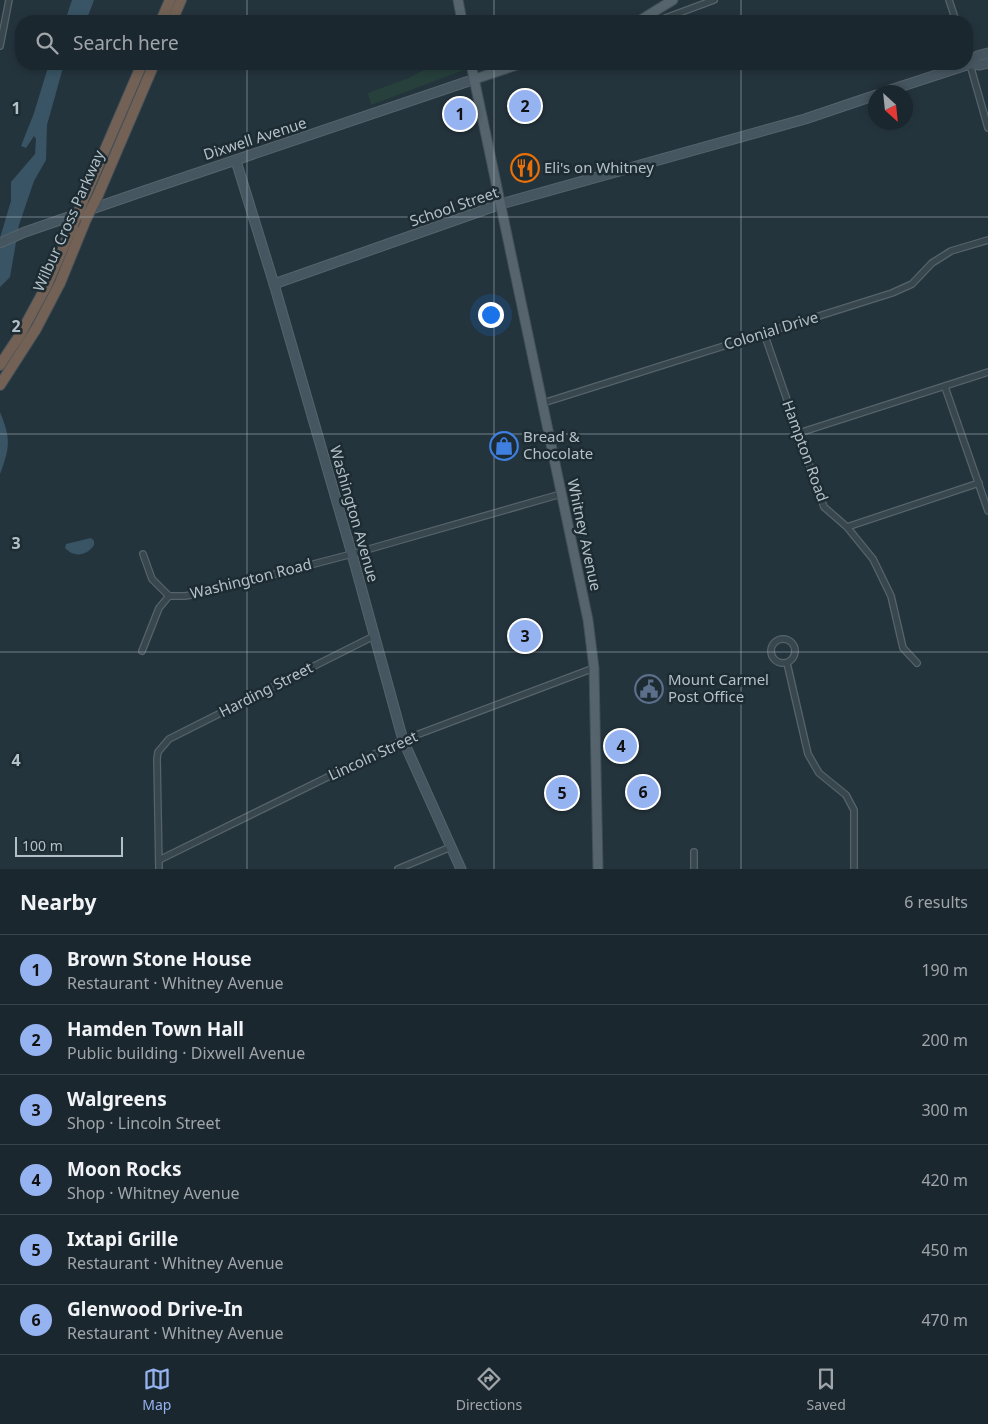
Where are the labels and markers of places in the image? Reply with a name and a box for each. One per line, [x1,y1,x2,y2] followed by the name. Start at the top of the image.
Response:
[509,87,541,125] pin: 2
[444,95,476,133] pin: 1
[510,153,540,183] restaurant icon: Eli's on Whitney
[544,157,654,177] place label: Eli's on Whitney
[523,426,593,463] place label: Bread & Chocolate
[489,431,519,461] shop icon: Bread & Chocolate
[509,617,541,655] pin: 3
[668,669,769,706] place label: Mount Carmel Post Office
[634,674,664,704] public building icon: Mount Carmel Post Office
[605,727,637,765] pin: 4
[627,773,659,811] pin: 6
[546,774,578,812] pin: 5

